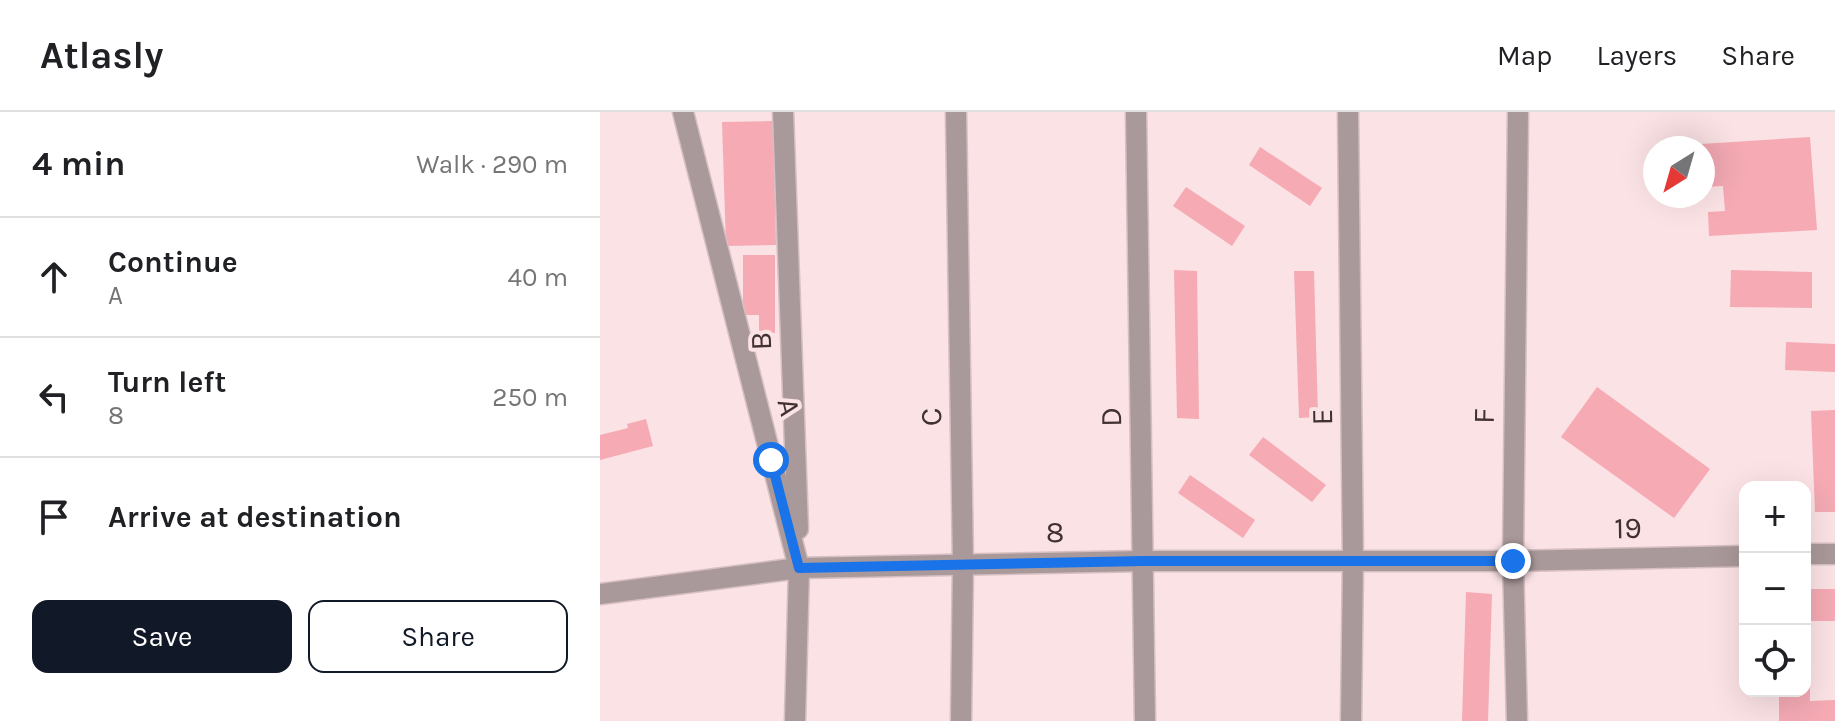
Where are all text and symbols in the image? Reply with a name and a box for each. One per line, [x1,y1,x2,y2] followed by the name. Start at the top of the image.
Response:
[40,33,163,78] text: Atlasly
[1497,39,1552,72] text: Map
[1596,39,1677,72] text: Layers
[1721,39,1795,72] text: Share
[1643,136,1715,208] north arrow
[32,144,125,184] text: 4 min
[416,149,568,180] text: Walk · 290 m
[108,244,238,280] text: Continue
[32,255,76,299] icon: ahead
[508,262,568,293] text: 40 m
[108,280,123,311] text: A
[743,331,779,351] street label: B
[108,364,226,400] text: Turn left
[32,375,76,419] icon: left
[492,382,568,413] text: 250 m
[769,394,809,420] street label: A
[108,400,124,431] text: 8
[913,407,949,427] street label: C
[1093,407,1129,427] street label: D
[1304,408,1340,426] street label: E
[1466,408,1502,424] street label: F
[753,442,789,478] route start
[1739,481,1811,697] map controls
[1739,481,1811,553] button: +
[32,495,76,539] icon: arrive
[108,499,402,535] text: Arrive at destination
[1614,510,1642,546] street label: 19
[1045,514,1065,550] street label: 8
[1495,543,1531,579] route end
[1739,553,1811,625] button: −
[32,600,292,673] button: Save
[308,600,568,673] button: Share
[1739,625,1811,697] button: locate

